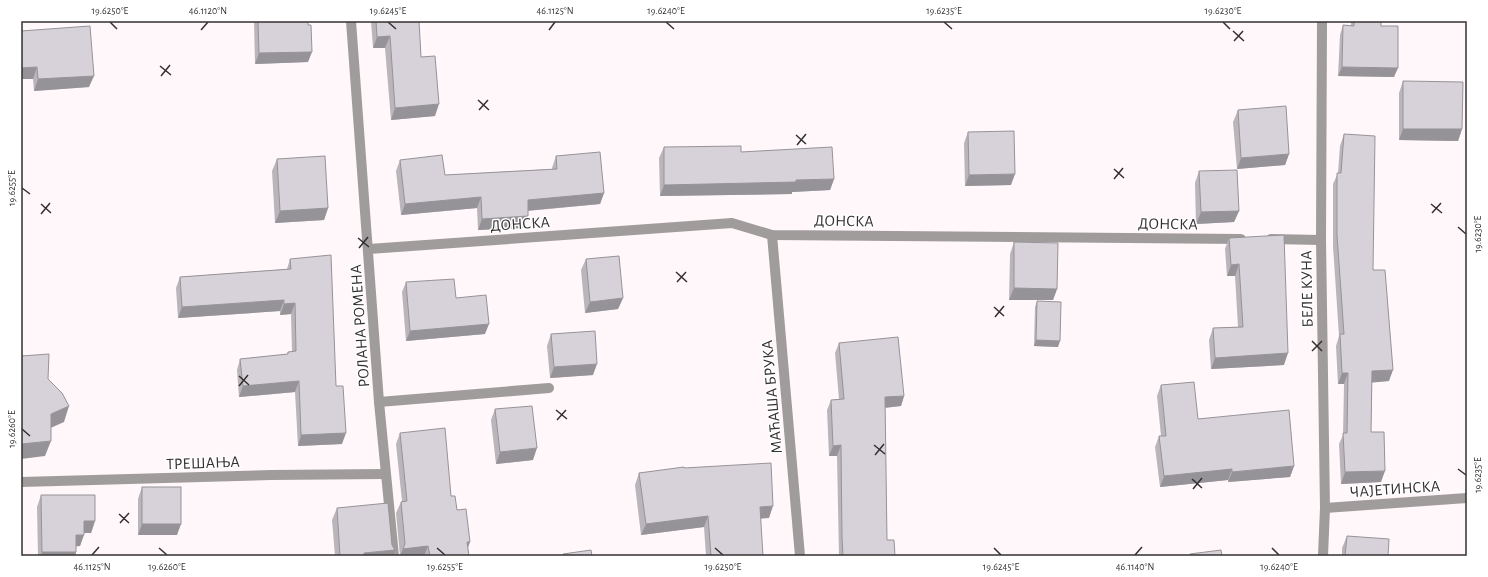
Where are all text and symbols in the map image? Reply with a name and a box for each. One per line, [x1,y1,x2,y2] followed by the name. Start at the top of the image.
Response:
[92,6,129,16] text: 19.6250°E
[189,6,227,16] text: 46.1120°N
[370,6,406,16] text: 19.6245°E
[536,6,574,16] text: 46.1125°N
[647,6,685,16] text: 19.6240°E
[926,6,962,16] text: 19.6235°E
[1205,6,1242,16] text: 19.6230°E
[7,170,17,206] text: 19.6255°E
[814,212,875,230] street label: ДОНСКА
[490,214,551,234] street label: ДОНСКА
[1138,215,1199,233] street label: ДОНСКА
[1473,215,1483,252] text: 19.6230°E
[1298,250,1316,328] street label: БЕЛЕ КУНА
[348,263,372,388] street label: РОЛАНА РОМЕНА
[759,339,785,454] street label: МАЋАША БРУКА
[7,410,17,448] text: 19.6260°E
[166,454,241,472] street label: ТРЕШАЊА
[1473,457,1483,493] text: 19.6235°E
[1349,478,1441,500] street label: ЧАЈЕТИНСКА
[73,562,111,572] text: 46.1125°N
[148,562,186,572] text: 19.6260°E
[427,562,463,572] text: 19.6255°E
[705,562,742,572] text: 19.6250°E
[983,562,1019,572] text: 19.6245°E
[1116,562,1154,572] text: 46.1140°N
[1260,562,1298,572] text: 19.6240°E

